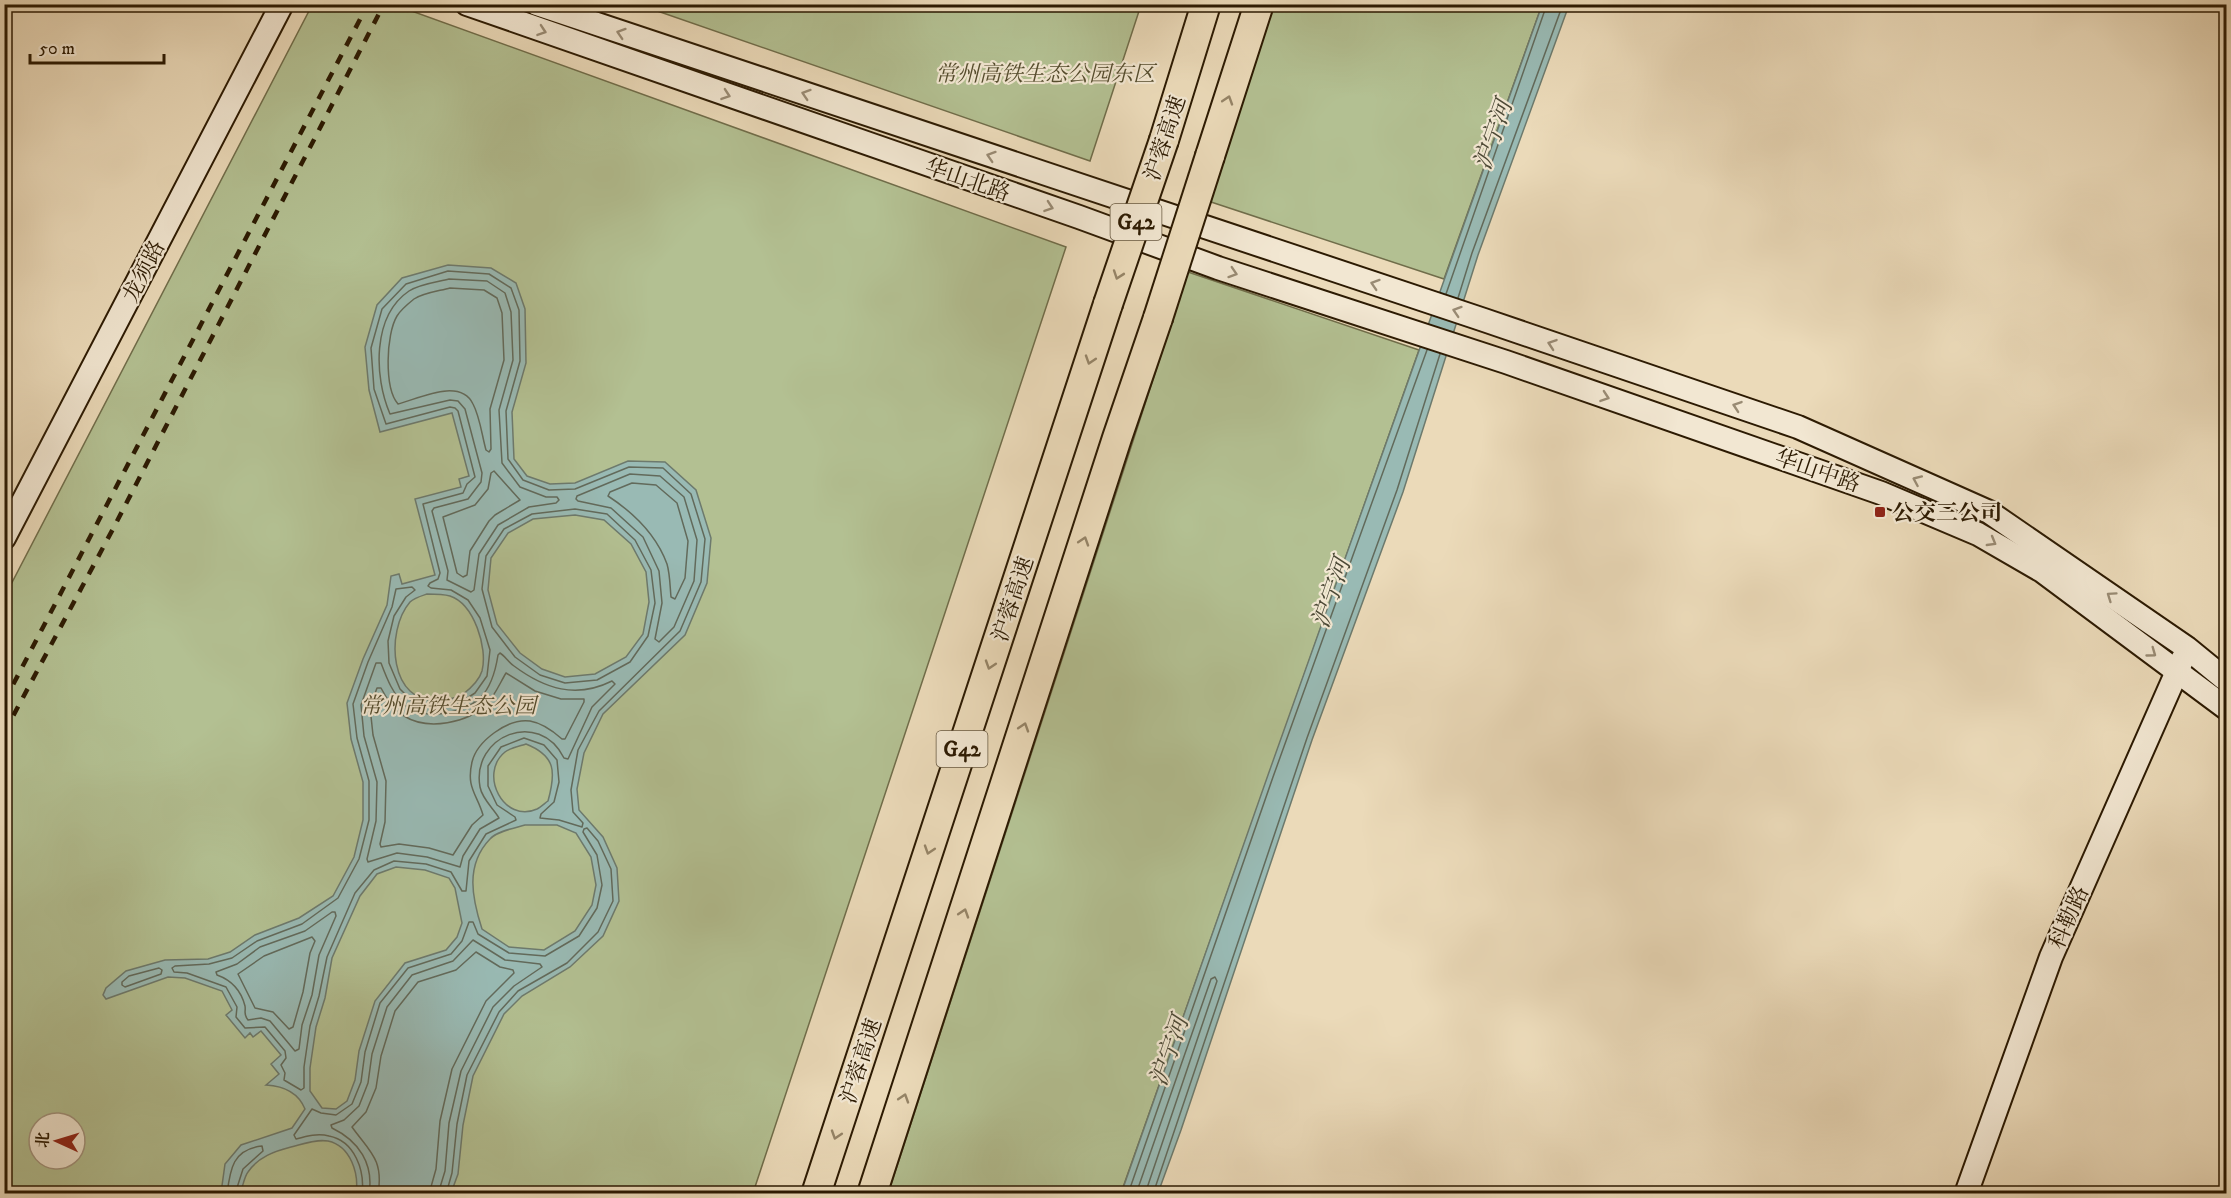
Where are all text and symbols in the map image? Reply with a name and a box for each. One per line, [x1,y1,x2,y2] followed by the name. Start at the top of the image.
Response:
[536,23,547,36] one-way arrow
[30,27,164,65] scale bar
[616,27,627,40] one-way arrow
[39,38,75,60] text: 50 m
[935,61,1158,88] park label: 常州高铁生态公园东区
[720,88,731,101] one-way arrow
[801,89,812,101] one-way arrow
[1139,92,1192,184] street label: 沪蓉高速
[1468,93,1521,174] water label: 沪宁河
[1221,95,1233,106] one-way arrow
[986,151,997,163] one-way arrow
[922,153,1014,208] street label: 华山北路
[1043,199,1054,212] one-way arrow
[1110,204,1162,240] road number: G42
[117,236,171,307] street label: 龙须路
[1227,265,1238,278] one-way arrow
[1113,269,1126,280] one-way arrow
[1370,279,1381,291] one-way arrow
[1452,306,1463,318] one-way arrow
[1547,338,1558,351] one-way arrow
[1085,354,1097,365] one-way arrow
[1599,389,1610,402] one-way arrow
[1732,401,1742,414] one-way arrow
[1772,444,1864,499] street label: 华山中路
[1912,476,1923,488] one-way arrow
[1892,500,2002,527] place label: 公交三公司
[1873,505,1887,519] marker: 公交三公司
[1986,535,1997,546] one-way arrow
[1076,536,1089,547] one-way arrow
[1306,551,1359,632] water label: 沪宁河
[987,553,1040,645] street label: 沪蓉高速
[2107,592,2118,603] one-way arrow
[2146,646,2157,657] one-way arrow
[985,659,997,670] one-way arrow
[360,693,539,720] park label: 常州高铁生态公园
[1017,722,1029,733] one-way arrow
[936,731,988,767] road number: G42
[924,844,936,855] one-way arrow
[2044,882,2095,953] street label: 科勒路
[957,908,969,919] one-way arrow
[1144,1009,1197,1090] water label: 沪宁河
[835,1015,888,1107] street label: 沪蓉高速
[896,1093,909,1104] one-way arrow
[27,1111,87,1171] north arrow
[830,1129,843,1140] one-way arrow
[32,1131,54,1149] text: 北

